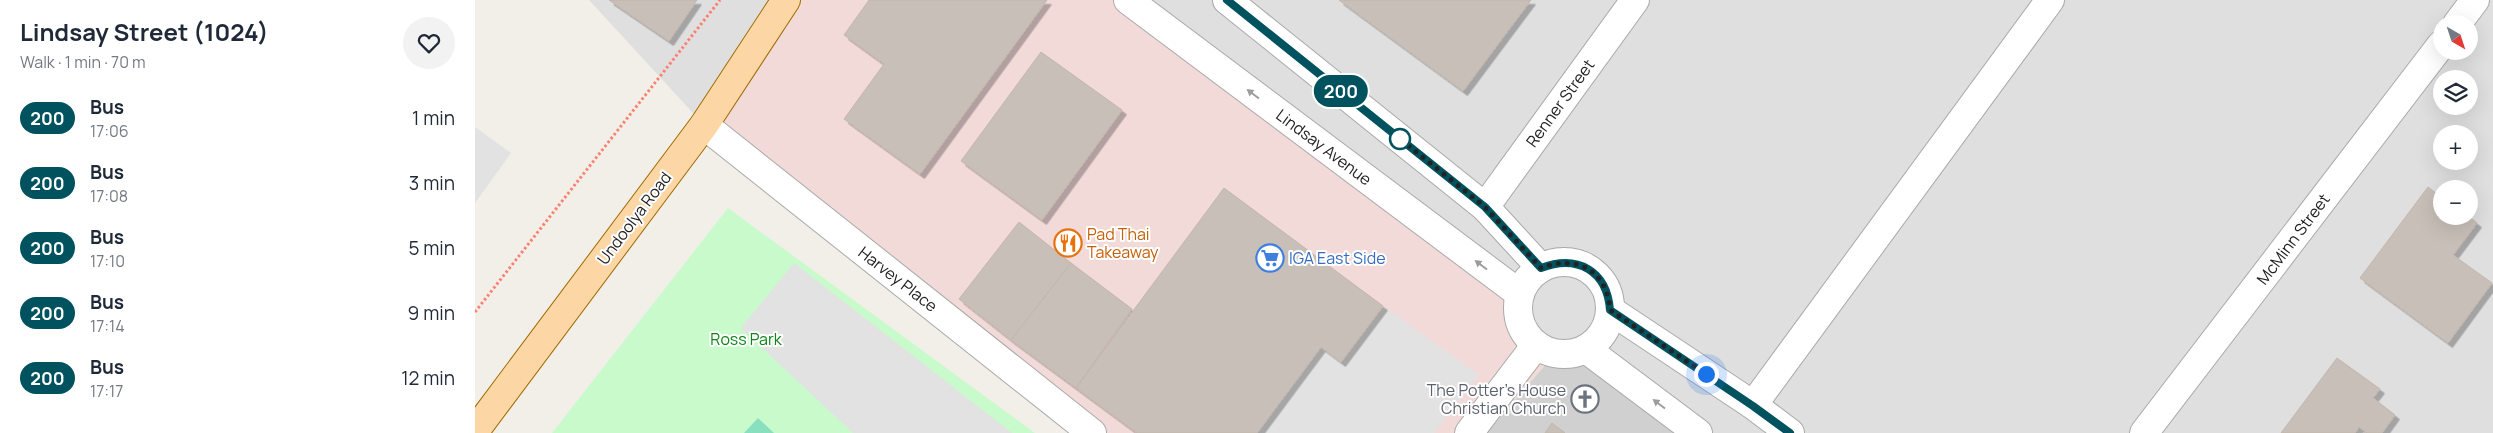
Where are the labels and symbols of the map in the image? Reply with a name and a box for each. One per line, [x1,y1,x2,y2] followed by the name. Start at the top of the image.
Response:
[2433,15,2477,60] north arrow
[1521,55,1599,151] street label: Renner Street
[1312,75,1370,107] line badge: 200
[1246,89,1260,99] one-way arrow
[1272,104,1376,190] street label: Lindsay Avenue
[1389,128,1411,150] unlabelled marker
[592,167,676,269] street label: Undoolya Road
[2252,189,2334,289] street label: McMinn Street
[1087,223,1159,263] place label: Pad Thai Takeaway
[1053,228,1083,258] restaurant icon: Pad Thai Takeaway
[854,241,942,317] street label: Harvey Place
[1255,243,1285,273] supermarket icon: IGA East Side
[1289,247,1385,269] place label: IGA East Side
[1474,260,1488,270] one-way arrow
[710,328,783,350] park label: Ross Park
[1694,362,1719,387] your location
[1427,379,1566,419] place label: The Potter's House Christian Church
[1570,384,1600,414] church icon: The Potter's House Christian Church
[1652,399,1666,409] one-way arrow

